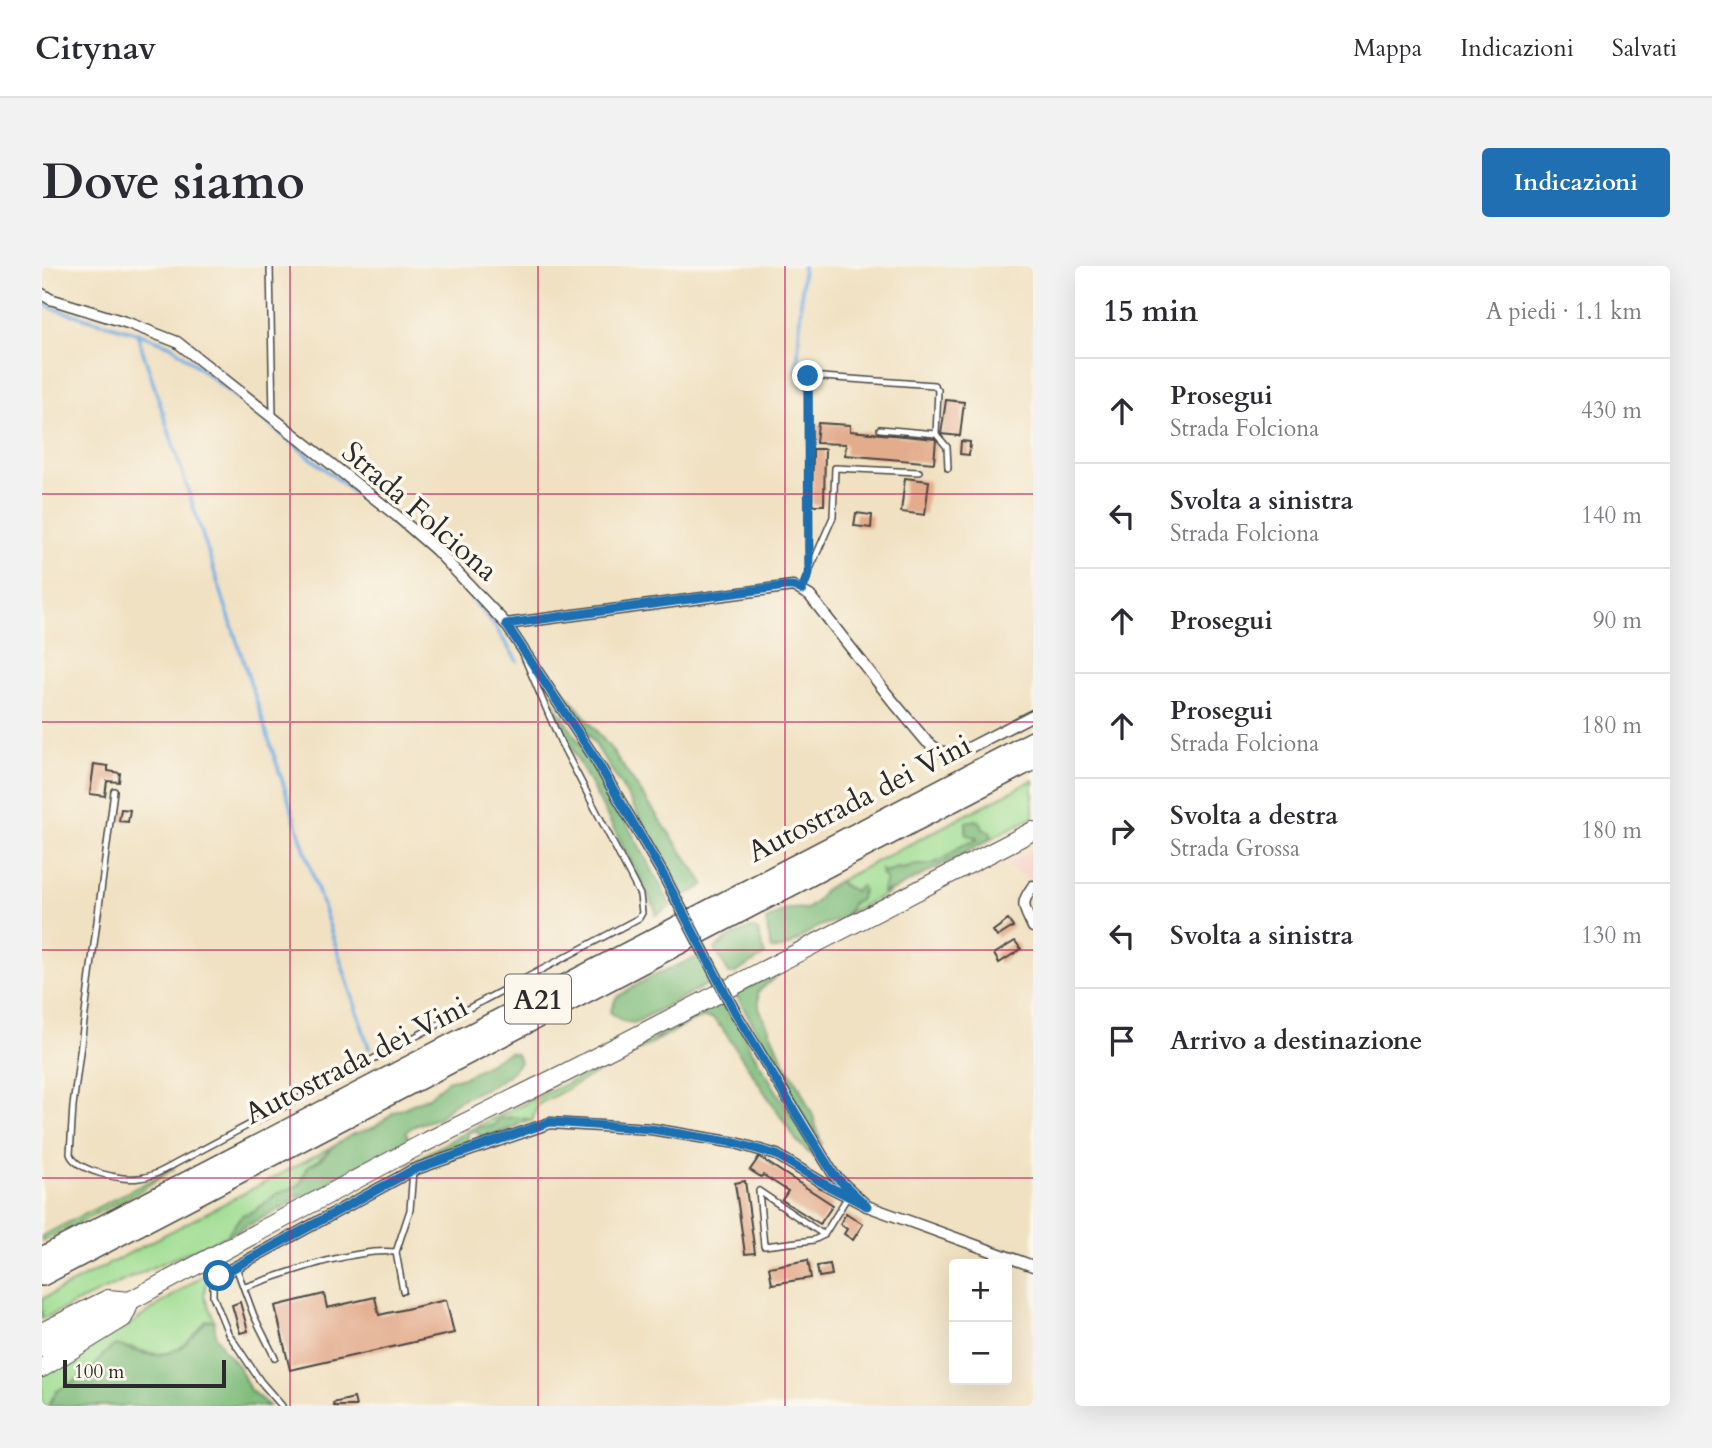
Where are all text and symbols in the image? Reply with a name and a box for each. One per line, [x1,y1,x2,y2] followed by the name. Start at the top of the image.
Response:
[35,26,156,71] text: Citynav
[1353,32,1422,65] text: Mappa
[1460,32,1574,65] text: Indicazioni
[1612,32,1677,65] text: Salvati
[1482,148,1670,217] button: Indicazioni
[42,149,305,216] text: Dove siamo
[1103,291,1198,332] text: 15 min
[1486,296,1642,327] text: A piedi · 1.1 km
[792,360,823,391] route end
[1170,378,1273,413] text: Prosegui
[1103,392,1141,430] icon: ahead
[1581,395,1642,426] text: 430 m
[1170,413,1319,444] text: Strada Folciona
[333,432,507,591] street label: Strada Folciona
[1170,483,1353,518] text: Svolta a sinistra
[1103,497,1141,535] icon: left
[1581,500,1642,531] text: 140 m
[1170,518,1319,549] text: Strada Folciona
[1103,602,1141,640] icon: ahead
[1170,603,1273,638] text: Prosegui
[1593,605,1642,636] text: 90 m
[1170,693,1273,728] text: Prosegui
[1103,707,1141,745] icon: ahead
[1581,710,1642,741] text: 180 m
[740,724,978,873] street label: Autostrada dei Vini
[1170,728,1319,759] text: Strada Folciona
[1170,798,1338,833] text: Svolta a destra
[1103,812,1141,850] icon: right
[1581,815,1642,846] text: 180 m
[1170,833,1300,864] text: Strada Grossa
[1103,917,1141,955] icon: left
[1170,918,1353,953] text: Svolta a sinistra
[1581,920,1642,951] text: 130 m
[505,974,571,1024] road number: A21
[237,986,475,1135] street label: Autostrada dei Vini
[1103,1022,1141,1060] icon: arrive
[1170,1023,1422,1058] text: Arrivo a destinazione
[949,1259,1012,1385] map controls
[949,1259,1012,1322] button: +
[203,1260,234,1291] route start
[949,1322,1012,1385] button: −
[63,1357,226,1389] scale bar
[74,1359,124,1385] text: 100 m

